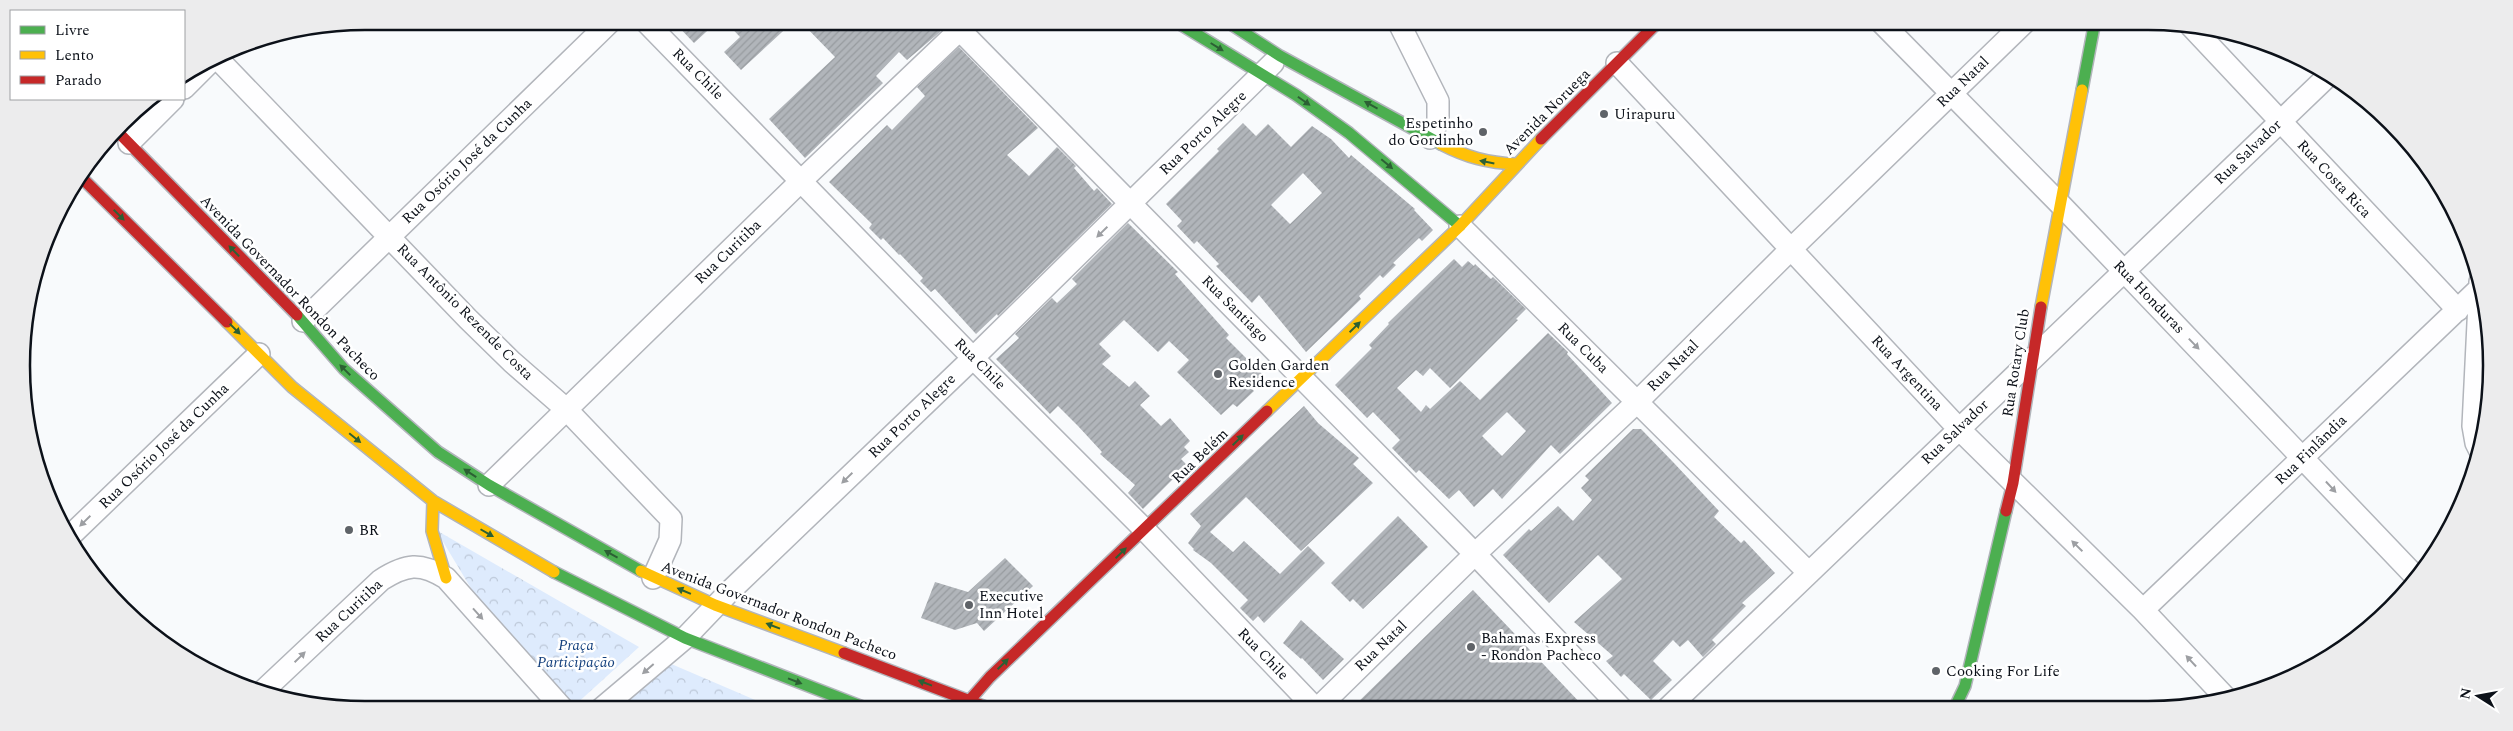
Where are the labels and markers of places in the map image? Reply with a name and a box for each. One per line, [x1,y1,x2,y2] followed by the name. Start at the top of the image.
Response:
[1614,103,1675,126] place label: Uirapuru
[1598,108,1610,120] marker: Uirapuru
[1389,112,1473,152] place label: Espetinho do Gordinho
[1477,126,1489,138] marker: Espetinho do Gordinho
[1228,354,1330,394] place label: Golden Garden Residence
[1212,368,1224,380] marker: Golden Garden Residence
[359,519,379,542] place label: BR
[343,524,355,536] marker: BR
[979,585,1043,625] place label: Executive Inn Hotel
[963,599,975,611] marker: Executive Inn Hotel
[1481,627,1601,667] place label: Bahamas Express - Rondon Pacheco
[1465,641,1477,653] marker: Bahamas Express - Rondon Pacheco
[1946,660,2060,683] place label: Cooking For Life
[1930,665,1942,677] marker: Cooking For Life

